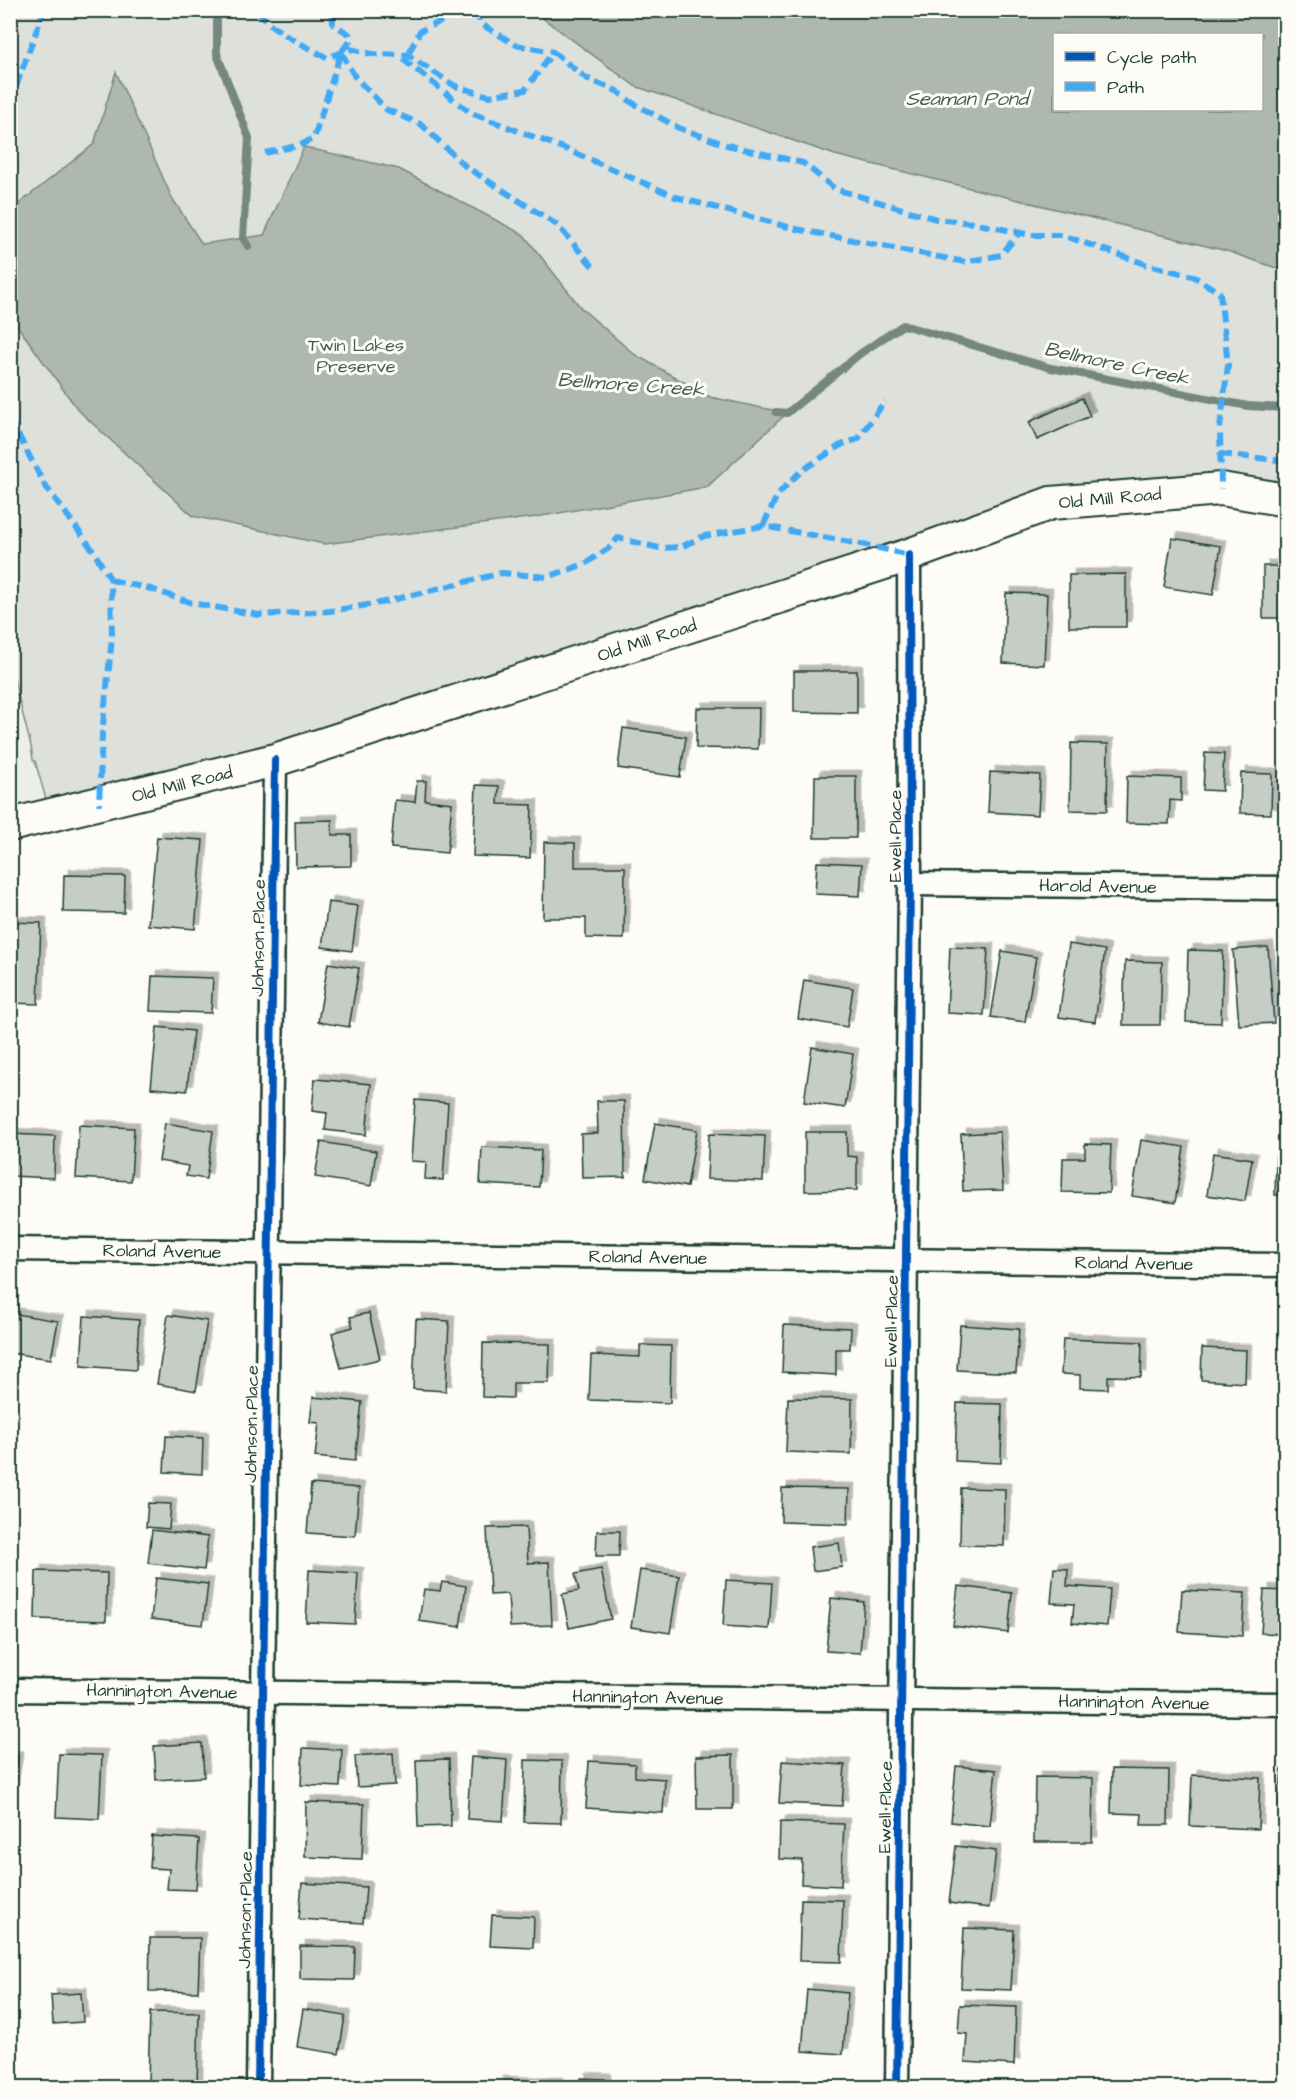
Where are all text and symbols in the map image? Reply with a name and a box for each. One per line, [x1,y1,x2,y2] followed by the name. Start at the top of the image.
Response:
[1053,33,1263,111] legend
[1107,45,1196,71] text: Cycle path
[1107,75,1144,100] text: Path
[906,85,1032,113] water label: Seaman Pond
[308,333,404,379] park label: Twin Lakes Preserve
[1042,335,1192,393] water label: Bellmore Creek
[557,366,706,404] water label: Bellmore Creek
[1058,482,1163,515] street label: Old Mill Road
[594,613,700,668] street label: Old Mill Road
[129,760,235,809] street label: Old Mill Road
[883,790,908,882] street label: Ewell Place
[1039,873,1157,900] street label: Harold Avenue
[245,879,272,997] street label: Johnson Place
[102,1238,222,1265] street label: Roland Avenue
[588,1244,708,1271] street label: Roland Avenue
[1074,1250,1194,1277] street label: Roland Avenue
[878,1274,905,1367] street label: Ewell Place
[238,1365,265,1483] street label: Johnson Place
[86,1678,238,1706] street label: Hannington Avenue
[572,1684,724,1712] street label: Hannington Avenue
[1058,1689,1210,1717] street label: Hannington Avenue
[872,1760,899,1853] street label: Ewell Place
[232,1851,259,1969] street label: Johnson Place

